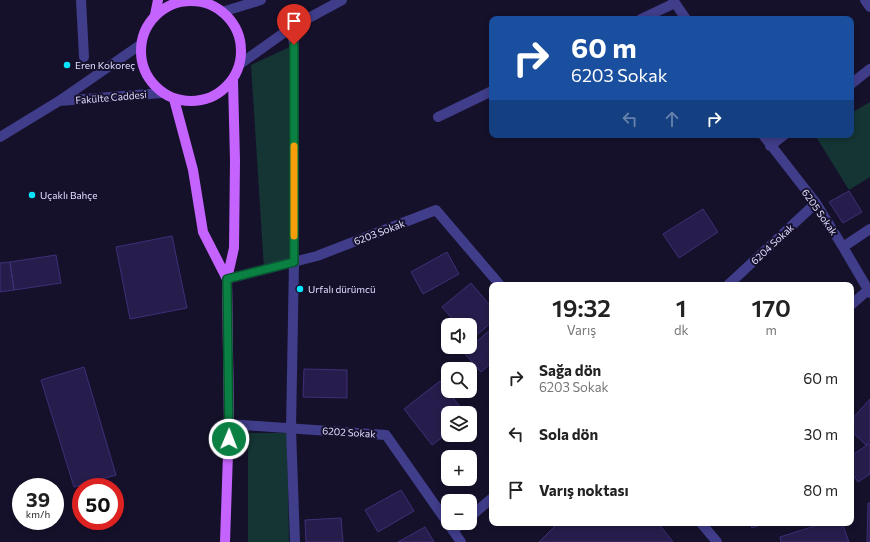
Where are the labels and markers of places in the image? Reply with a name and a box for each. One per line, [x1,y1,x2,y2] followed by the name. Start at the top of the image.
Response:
[277,4,311,45] pin
[75,59,135,71] place label: Eren Kokoreç
[62,60,72,70] marker: Eren Kokoreç
[40,189,98,201] place label: Uçaklı Bahçe
[27,190,37,200] marker: Uçaklı Bahçe
[308,283,376,295] place label: Urfalı dürümcü
[295,284,305,294] marker: Urfalı dürümcü

